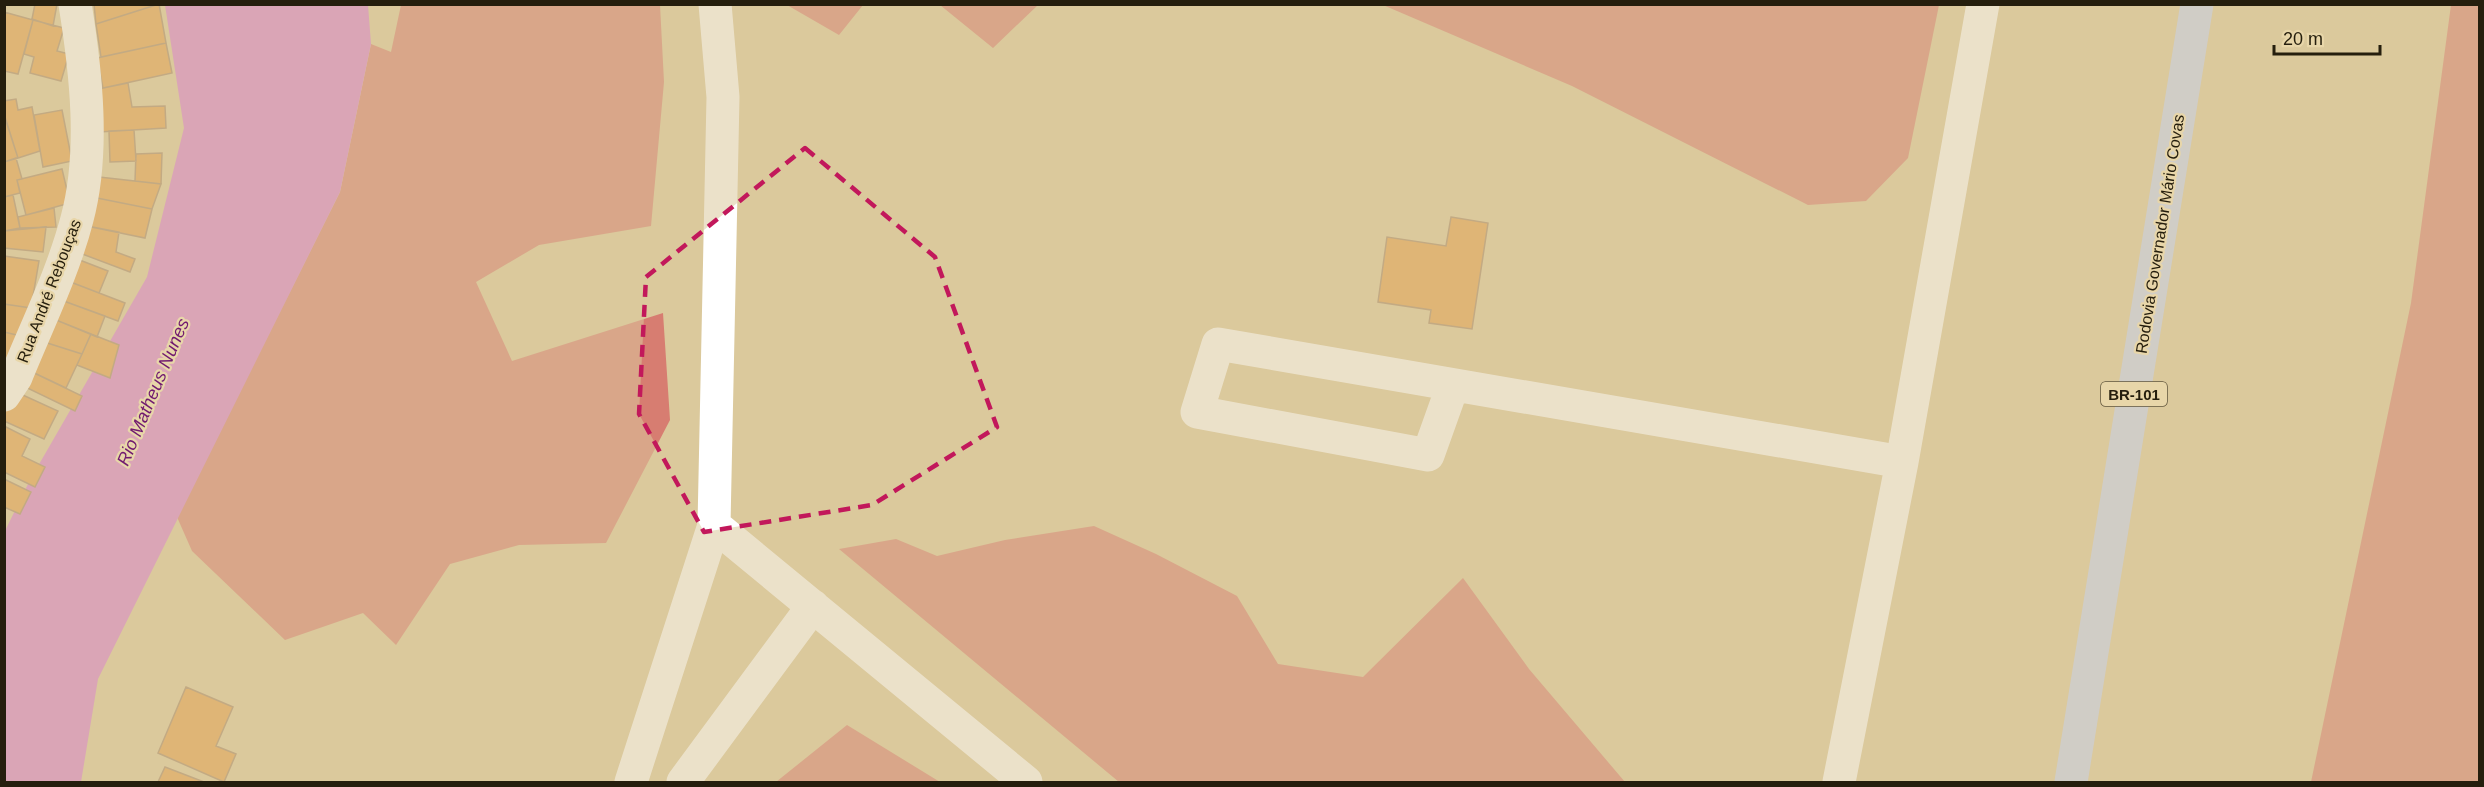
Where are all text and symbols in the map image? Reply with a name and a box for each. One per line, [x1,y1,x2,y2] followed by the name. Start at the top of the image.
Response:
[2274,18,2380,56] scale bar
[2283,29,2323,49] text: 20 m
[2133,113,2187,355] street label: Rodovia Governador Mário Covas
[14,217,84,365] street label: Rua André Rebouças
[113,315,193,469] water label: Rio Matheus Nunes
[2101,382,2167,406] road number: BR-101

